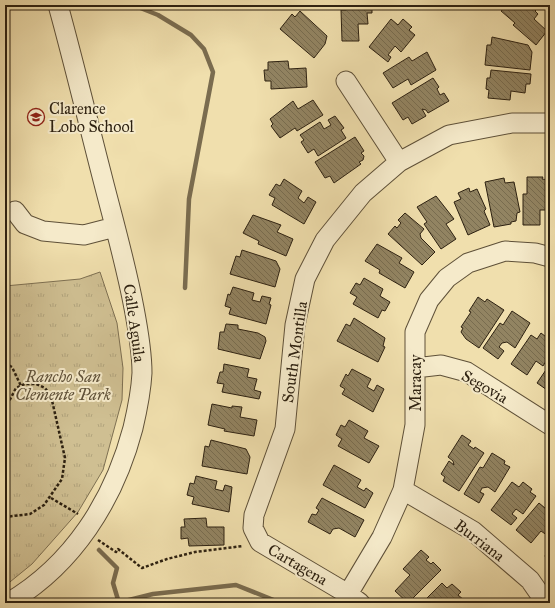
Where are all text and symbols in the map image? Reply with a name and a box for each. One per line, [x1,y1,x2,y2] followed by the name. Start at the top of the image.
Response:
[49,99,134,136] place label: Clarence Lobo School
[26,107,46,127] school or university icon: Clarence Lobo School
[119,283,149,364] street label: Calle Aguila
[278,300,311,404] street label: South Montilla
[406,354,425,411] street label: Maracay
[458,366,511,408] street label: Segovia
[15,367,111,404] park label: Rancho San Clemente Park
[451,515,509,565] street label: Burriana
[264,540,331,590] street label: Cartagena

